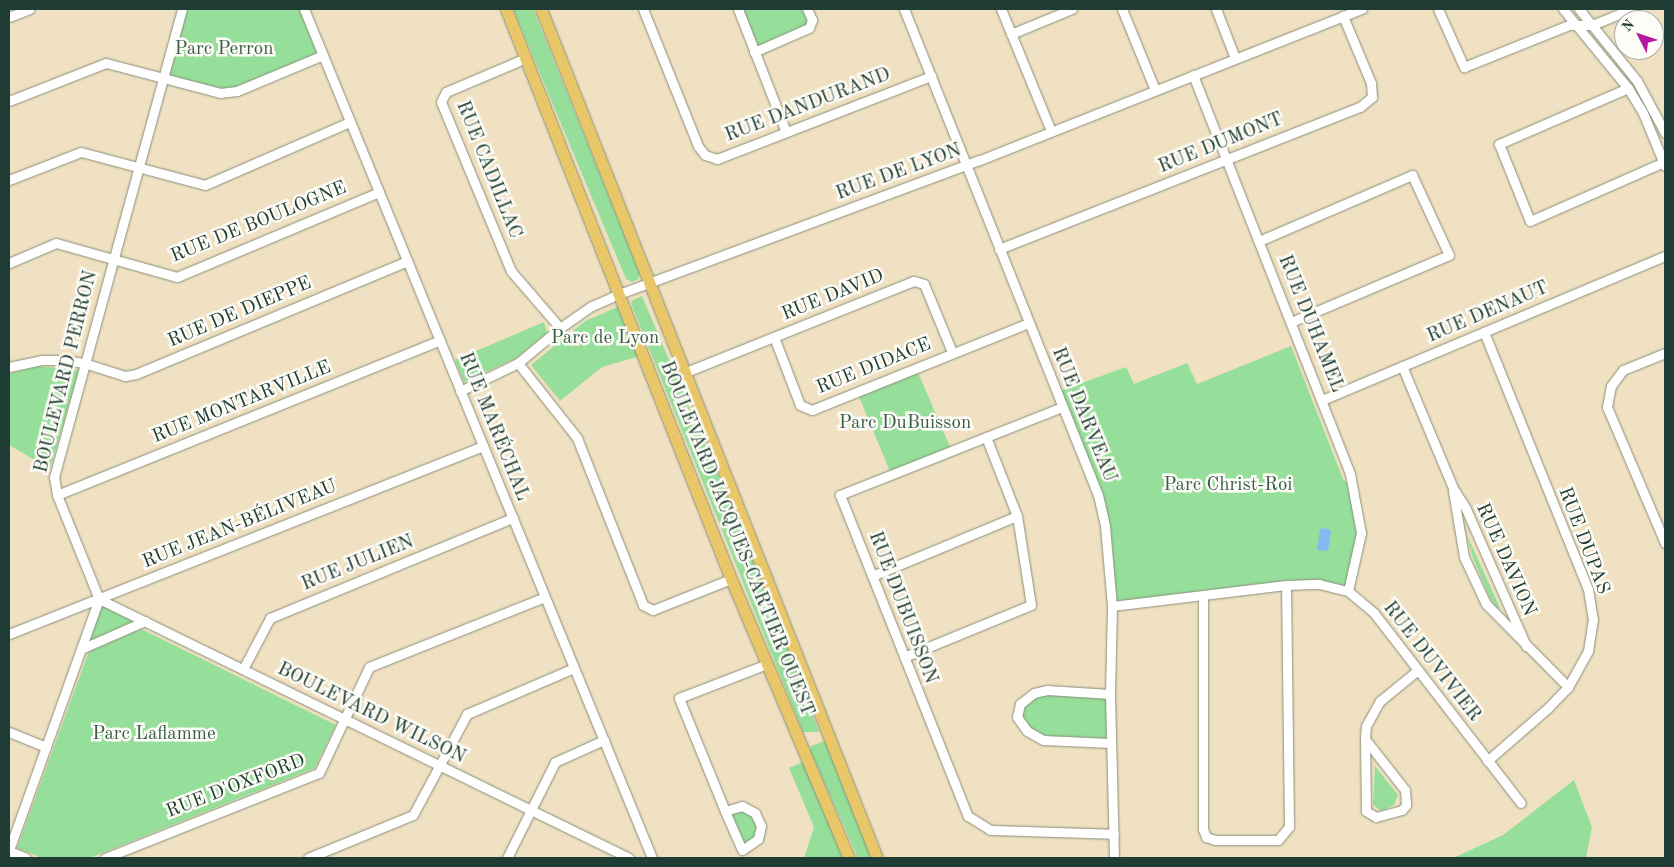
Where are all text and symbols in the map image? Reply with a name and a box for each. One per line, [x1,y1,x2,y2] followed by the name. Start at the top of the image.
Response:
[1614,10,1664,60] north arrow
[1620,17,1637,34] text: N
[175,39,273,61] park label: Parc Perron
[722,64,894,148] street label: RUE DANDURAND
[450,98,526,242] street label: RUE CADILLAC
[1155,109,1287,179] street label: RUE DUMONT
[833,140,965,206] street label: RUE DE LYON
[168,177,350,269] street label: RUE DE BOULOGNE
[1272,252,1348,396] street label: RUE DUHAMEL
[779,265,887,327] street label: RUE DAVID
[31,268,103,476] street label: BOULEVARD PERRON
[165,272,315,354] street label: RUE DE DIEPPE
[1424,277,1552,349] street label: RUE DENAUT
[551,328,659,350] park label: Parc de Lyon
[813,334,935,400] street label: RUE DIDACE
[1046,344,1120,486] street label: RUE DARVEAU
[453,349,533,505] street label: RUE MARÉCHAL
[149,357,335,449] street label: RUE MONTARVILLE
[654,358,818,720] street label: BOULEVARD JACQUES-CARTIER OUEST
[839,413,971,435] park label: Parc DuBuisson
[1164,475,1292,497] park label: Parc Christ-Roi
[139,476,341,574] street label: RUE JEAN-BÉLIVEAU
[1552,484,1614,598] street label: RUE DUPAS
[1470,500,1540,620] street label: RUE DAVION
[862,529,942,687] street label: RUE DUBUISSON
[298,531,418,597] street label: RUE JULIEN
[1377,597,1485,727] street label: RUE DUVIVIER
[273,658,469,770] street label: BOULEVARD WILSON
[92,724,216,746] park label: Parc Laflamme
[163,750,309,824] street label: RUE D'OXFORD

